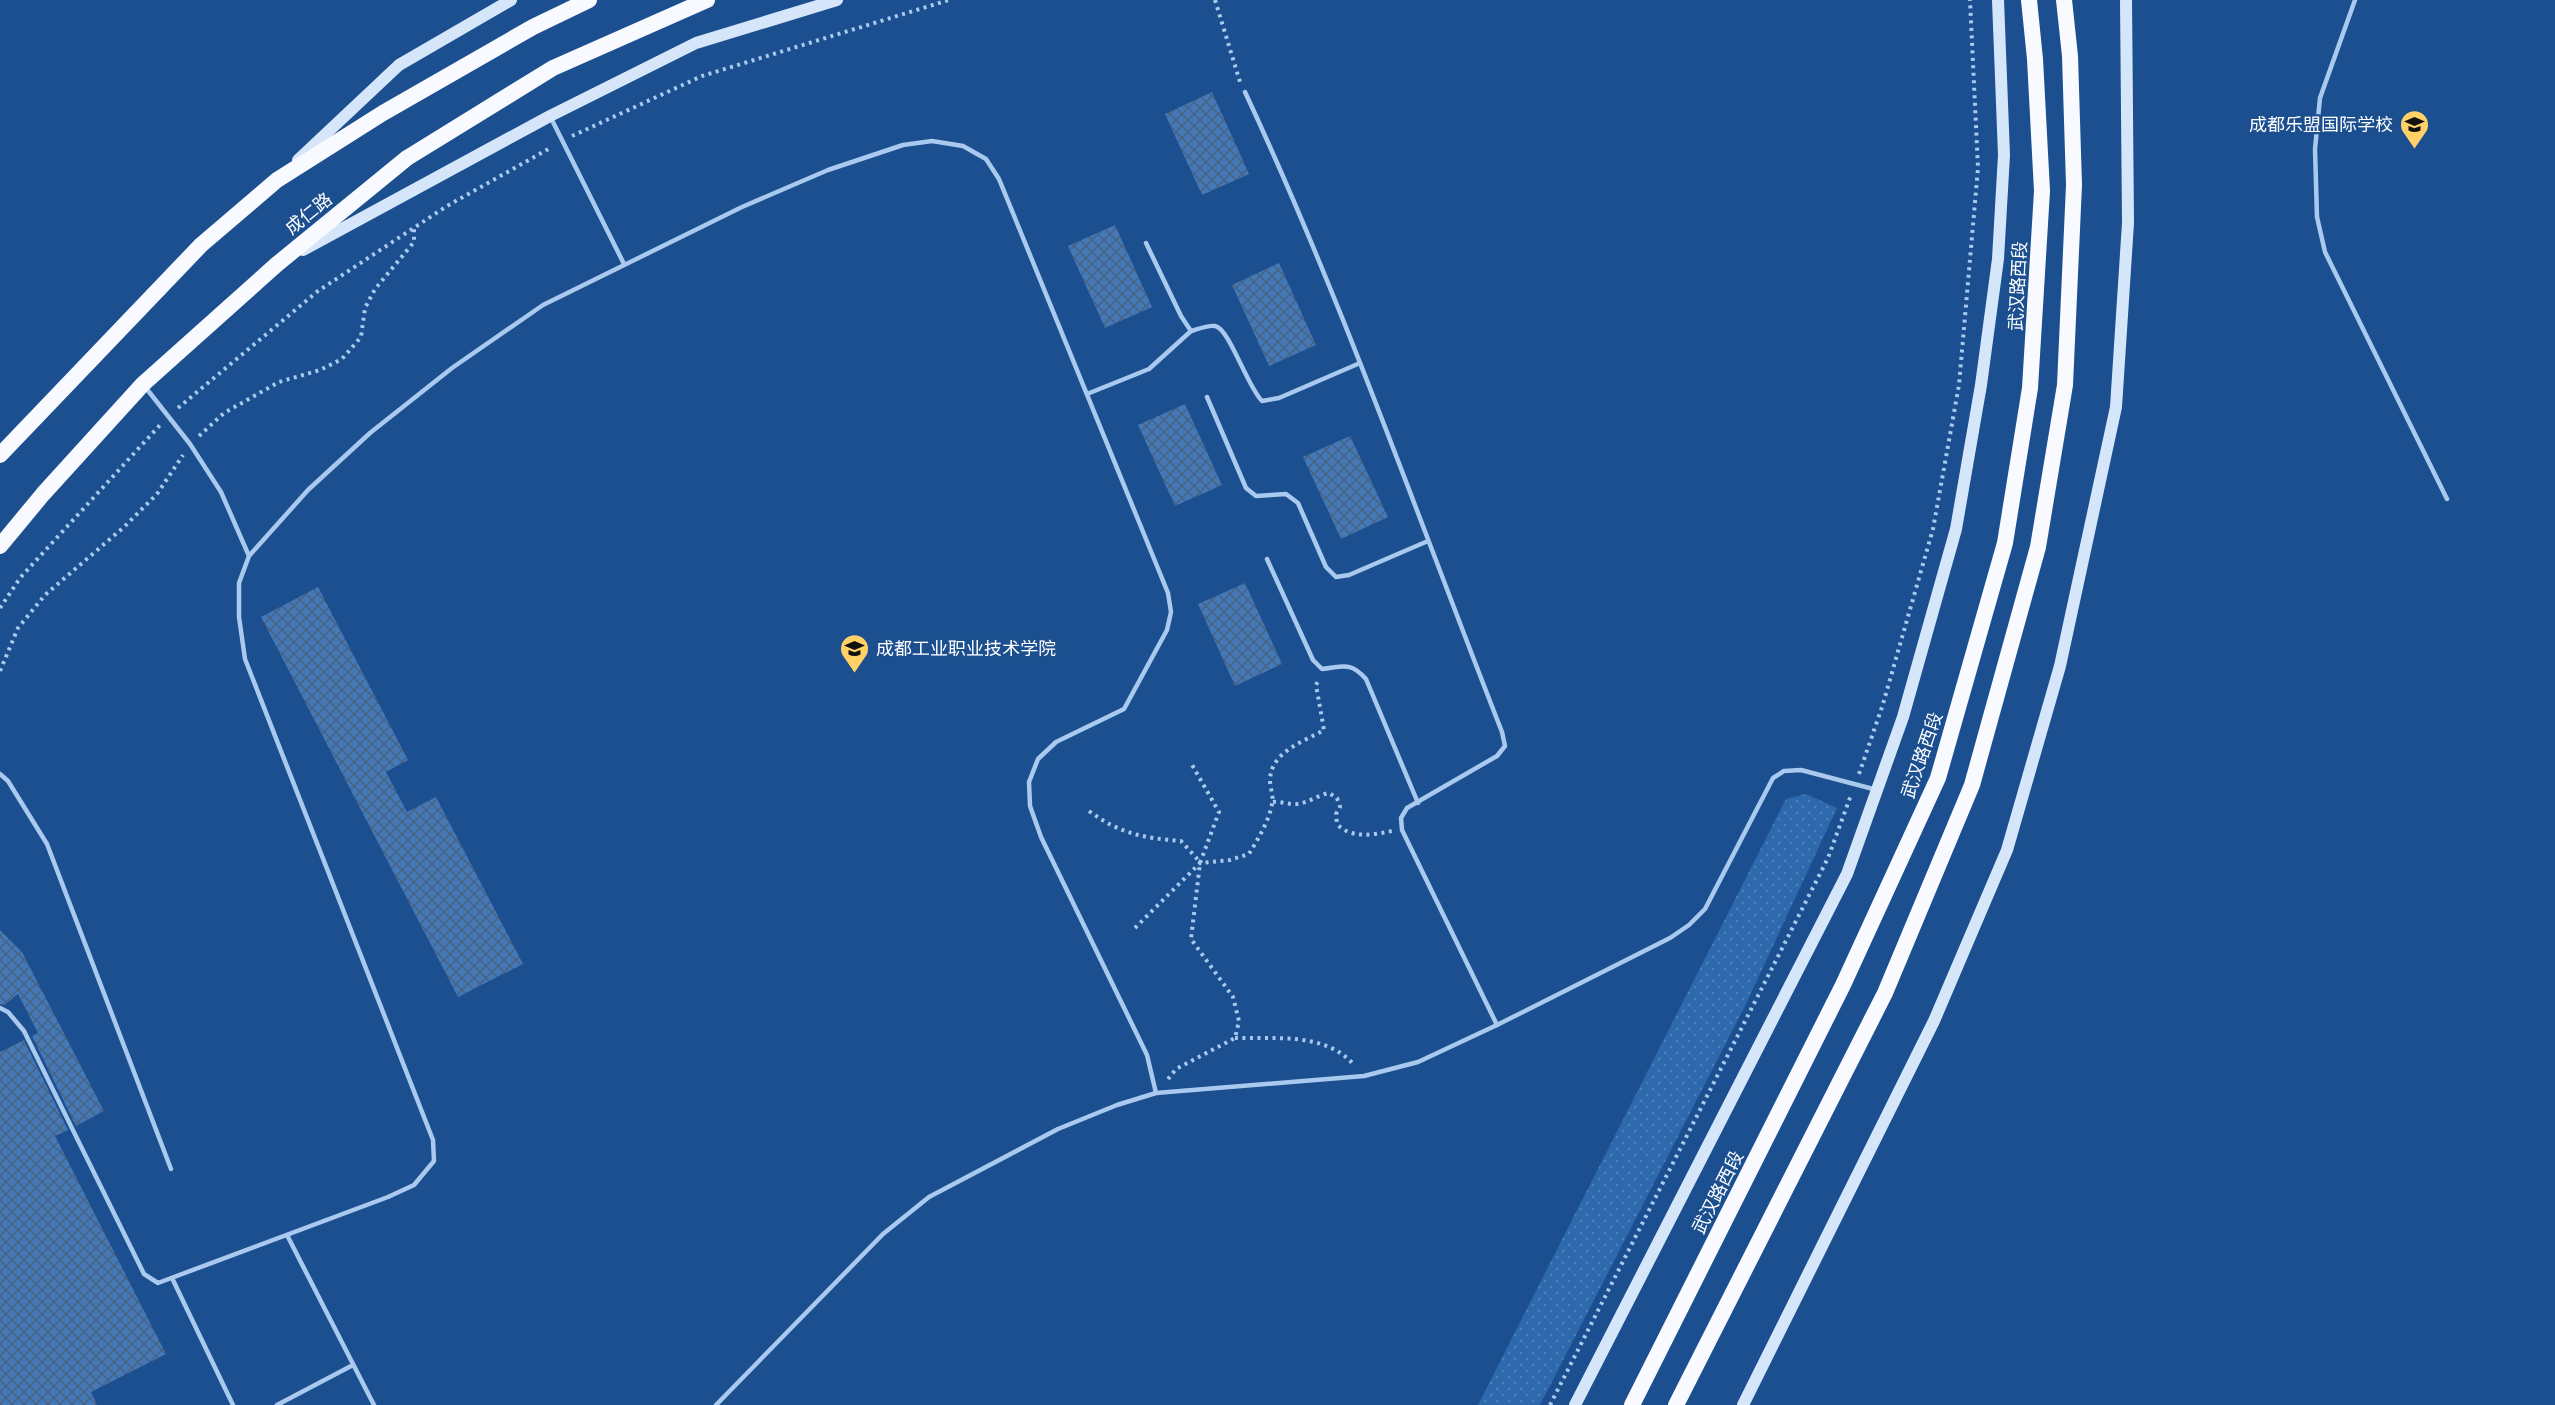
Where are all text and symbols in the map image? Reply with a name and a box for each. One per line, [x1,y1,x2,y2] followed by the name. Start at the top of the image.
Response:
[2398,108,2430,150] school or university icon: 成都乐盟国际学校
[2249,113,2393,135] place label: 成都乐盟国际学校
[280,187,336,239] street label: 成仁路
[2004,240,2030,332] street label: 武汉路西段
[839,632,871,674] school or university icon: 成都工业职业技术学院
[876,637,1056,659] place label: 成都工业职业技术学院
[1896,709,1946,801] street label: 武汉路西段
[1687,1147,1747,1237] street label: 武汉路西段

